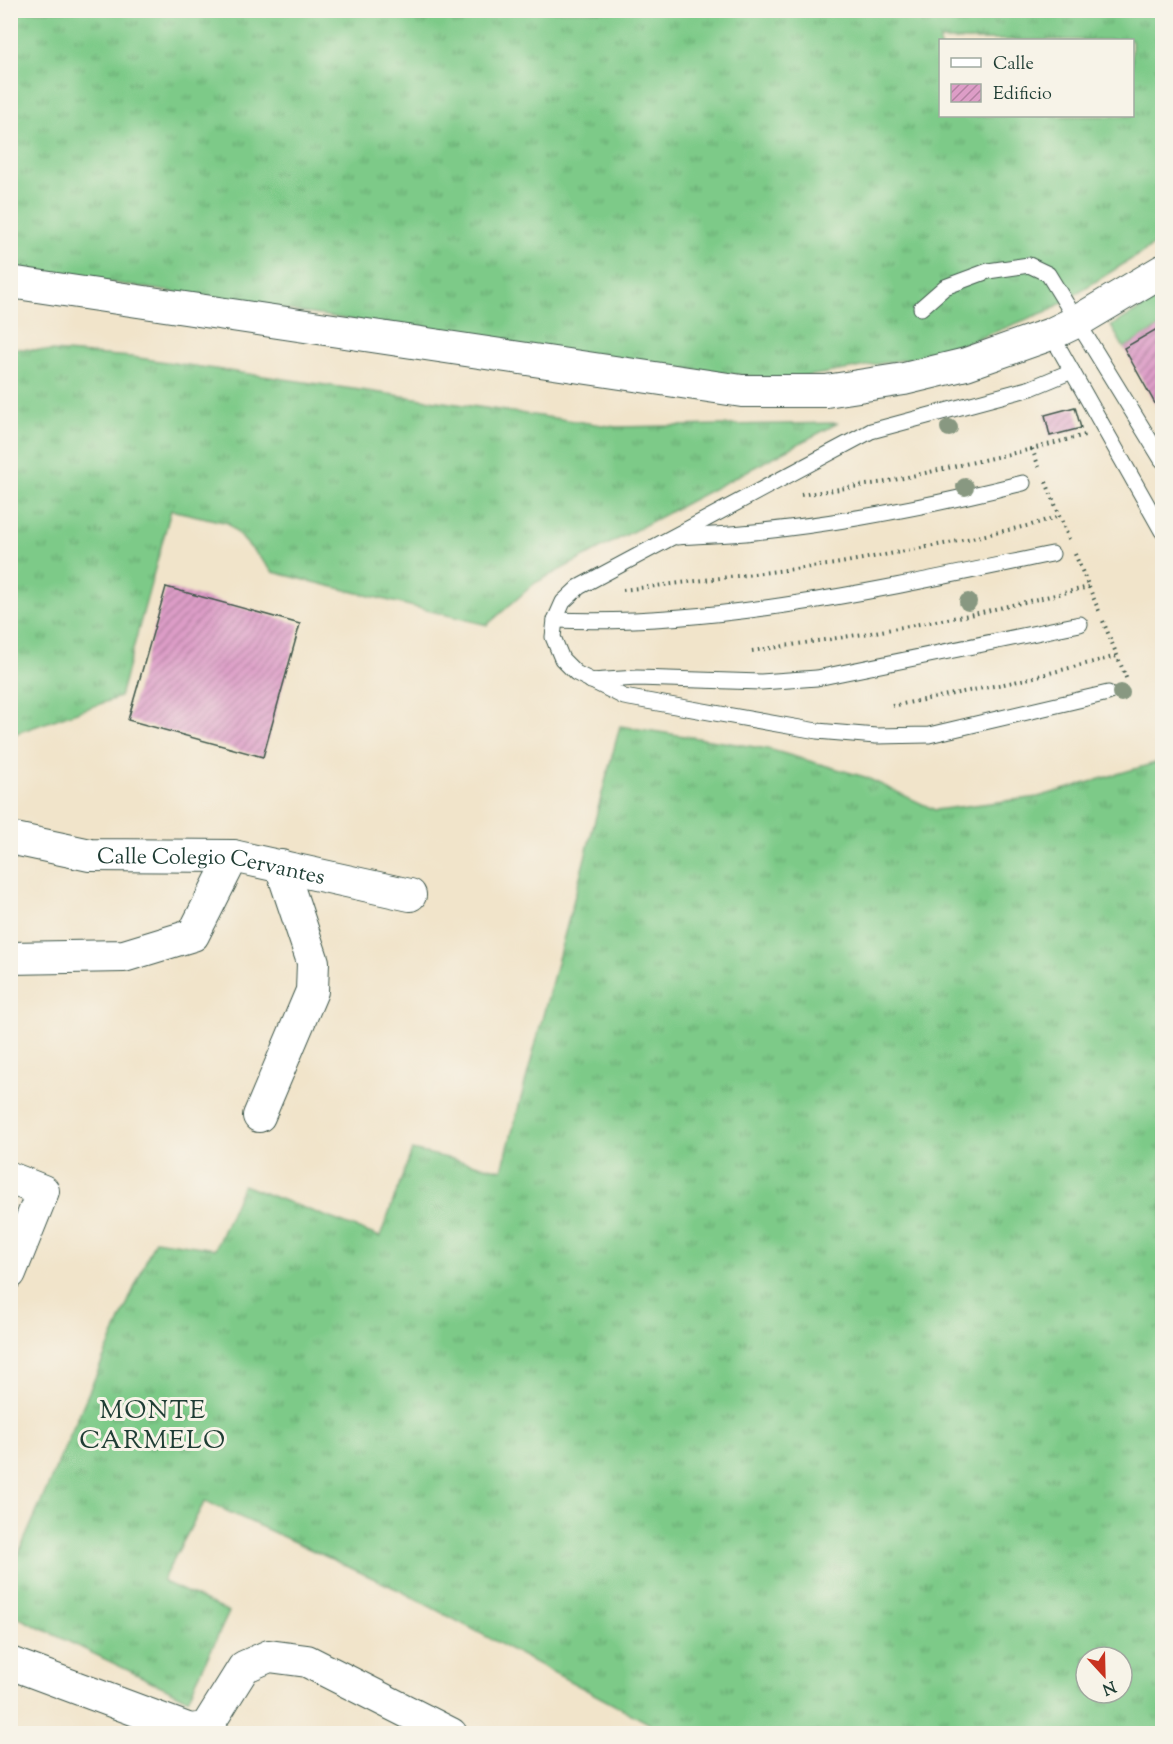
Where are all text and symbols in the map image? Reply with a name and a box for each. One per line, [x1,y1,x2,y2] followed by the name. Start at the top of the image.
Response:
[939,39,1134,117] legend
[993,52,1034,78] text: Calle
[993,82,1052,108] text: Edificio
[97,842,328,895] street label: Calle Colegio Cervantes
[79,1393,227,1460] district label: MONTE CARMELO
[1074,1645,1134,1705] north arrow
[1098,1674,1119,1700] text: N

